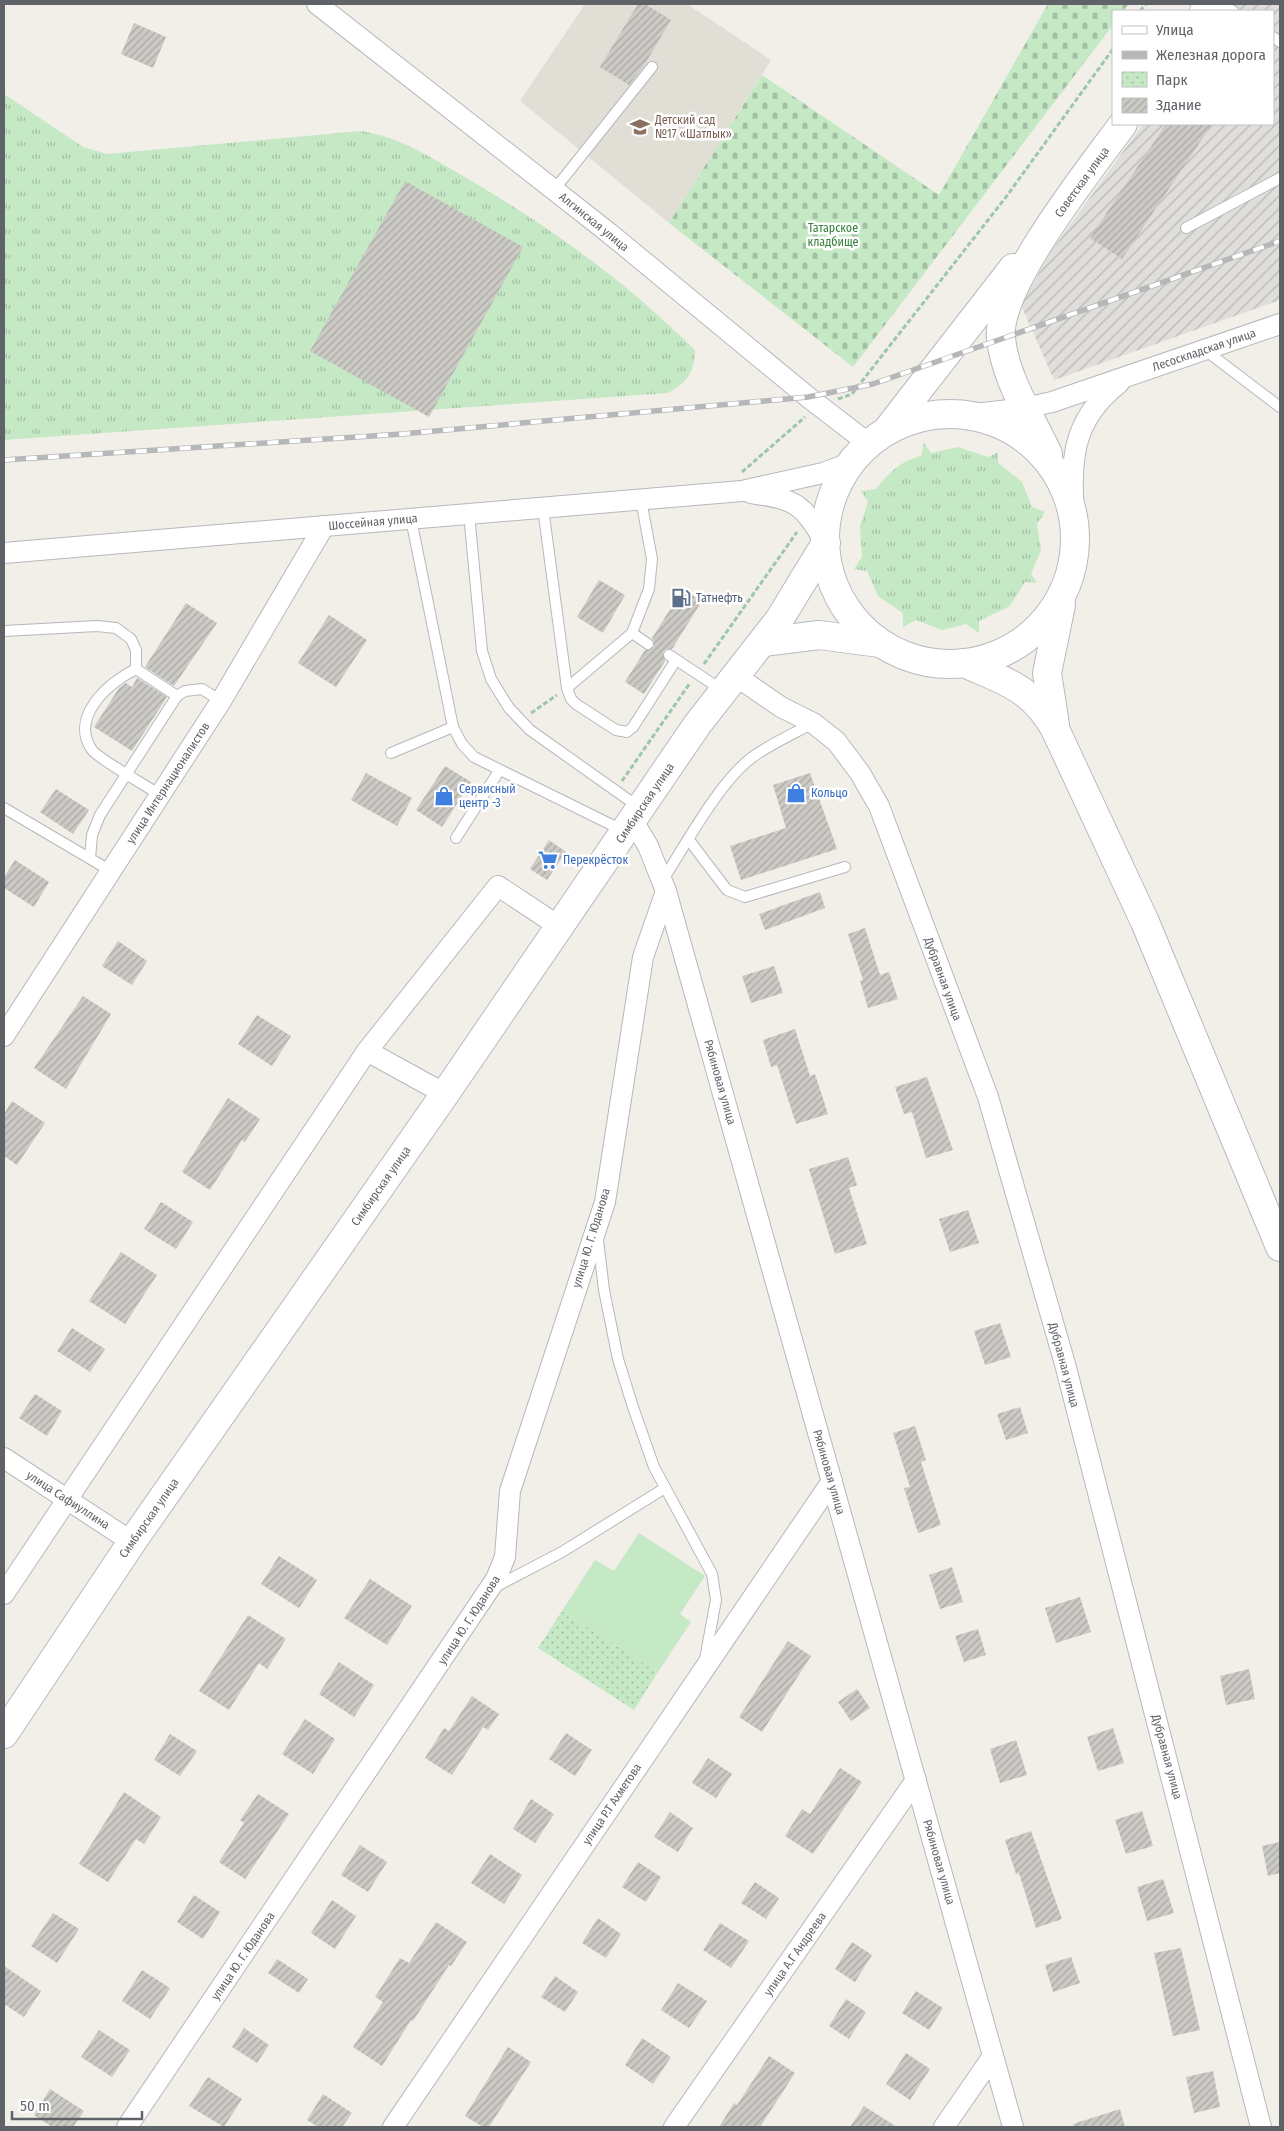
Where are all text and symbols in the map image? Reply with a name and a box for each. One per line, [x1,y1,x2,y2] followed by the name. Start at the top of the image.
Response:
[1112,10,1274,125] legend
[1155,21,1194,39] text: Улица
[1156,46,1266,64] text: Железная дорога
[1156,71,1187,89] text: Парк
[1156,96,1202,114] text: Здание
[654,113,732,141] place label: Детский сад №17 «Шатлык»
[629,116,651,138] school or university icon: Детский сад №17 «Шатлык»
[1052,144,1112,220] street label: Советская улица
[556,190,632,254] street label: Алгинская улица
[808,221,858,249] park label: Татарское кладбище
[1151,326,1258,374] street label: Лесоскладская улица
[328,511,418,533] street label: Шоссейная улица
[670,587,692,609] fuel station icon: Татнефть
[696,591,743,605] place label: Татнефть
[124,720,212,846] street label: улица Интернационалистов
[613,760,677,846] street label: Симбирская улица
[459,782,516,810] place label: Сервисный центр -3
[785,782,807,804] shop icon: Кольцо
[433,785,455,807] shop icon: Сервисный центр -3
[811,786,848,800] place label: Кольцо
[537,849,559,871] supermarket icon: Перекрёсток
[563,853,628,867] place label: Перекрёсток
[921,935,965,1023] street label: Дубравная улица
[701,1038,739,1126] street label: Рябиновая улица
[348,1143,414,1229] street label: Симбирская улица
[569,1186,613,1289] street label: улица Ю. Г. Юданова
[1046,1320,1082,1409] street label: Дубравная улица
[810,1428,848,1516] street label: Рябиновая улица
[24,1468,112,1532] street label: улица Сафиуллина
[116,1475,182,1561] street label: Симбирская улица
[435,1573,503,1667] street label: улица Ю. Г. Юданова
[1149,1712,1185,1801] street label: Дубравная улица
[580,1761,644,1847] street label: улица Р.Т Ахметова
[920,1818,958,1906] street label: Рябиновая улица
[208,1909,278,2003] street label: улица Ю. Г. Юданова
[761,1909,829,1999] street label: улица А.Г Андреева
[12,2088,142,2120] scale bar
[20,2097,50,2115] text: 50 m

